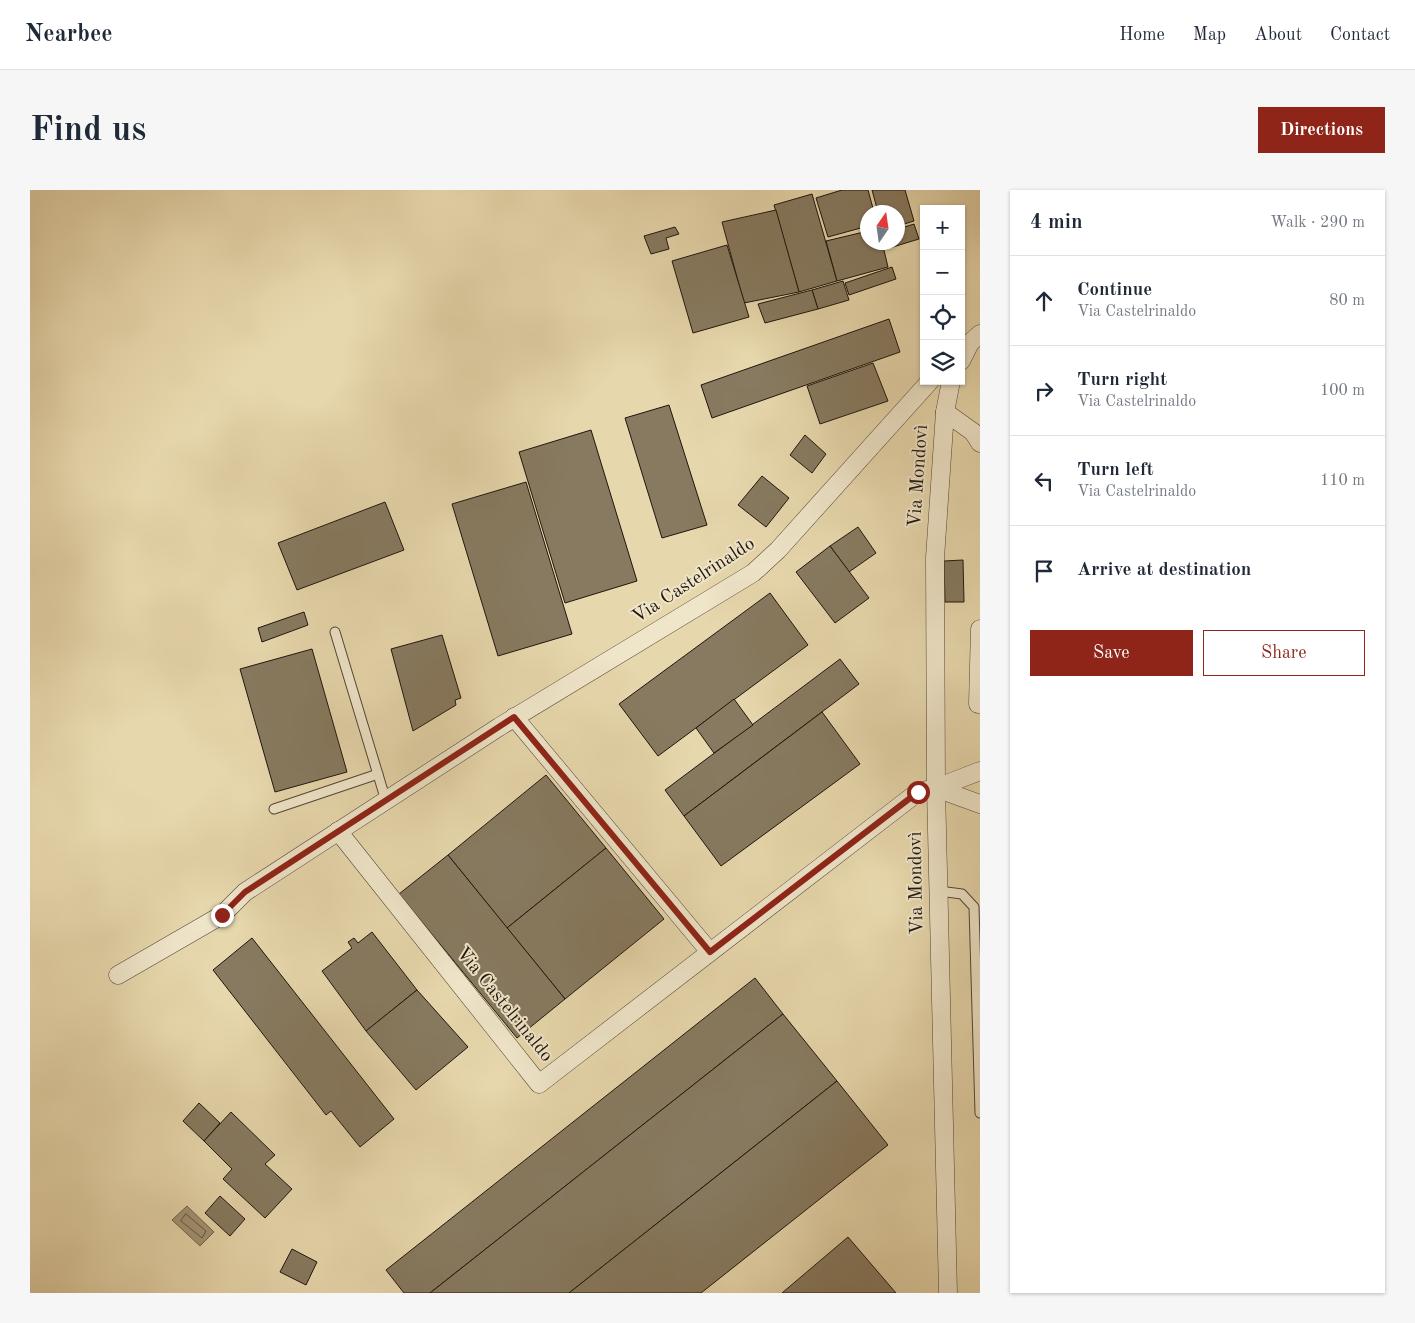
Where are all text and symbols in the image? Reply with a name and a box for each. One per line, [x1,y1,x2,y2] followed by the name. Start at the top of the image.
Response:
[25,23,113,47] text: Nearbee
[1119,26,1165,44] text: Home
[1193,26,1226,44] text: Map
[1254,26,1302,44] text: About
[1330,26,1390,44] text: Contact
[1258,107,1385,153] button: Directions
[30,113,146,148] text: Find us
[860,205,905,250] north arrow
[920,205,965,385] map controls
[920,205,965,250] button: +
[1030,212,1083,233] text: 4 min
[1270,215,1365,231] text: Walk · 290 m
[920,250,965,295] button: −
[1077,281,1152,300] text: Continue
[1030,287,1058,315] icon: ahead
[1329,293,1365,309] text: 80 m
[920,295,965,340] button: locate
[1077,304,1196,320] text: Via Castelrinaldo
[920,340,965,385] button: layers
[1077,371,1167,390] text: Turn right
[1030,377,1058,405] icon: right
[1320,383,1365,399] text: 100 m
[1077,394,1196,410] text: Via Castelrinaldo
[906,424,932,528] street label: Via Mondovì
[1077,461,1154,480] text: Turn left
[1030,467,1058,495] icon: left
[1320,473,1365,489] text: 110 m
[1077,484,1196,500] text: Via Castelrinaldo
[629,534,759,628] street label: Via Castelrinaldo
[1030,557,1058,585] icon: arrive
[1077,561,1251,580] text: Arrive at destination
[1030,630,1193,676] button: Save
[1203,630,1365,676] button: Share
[907,781,930,804] route start
[907,831,927,935] street label: Via Mondovì
[211,904,234,927] route end
[452,944,556,1066] street label: Via Castelrinaldo

